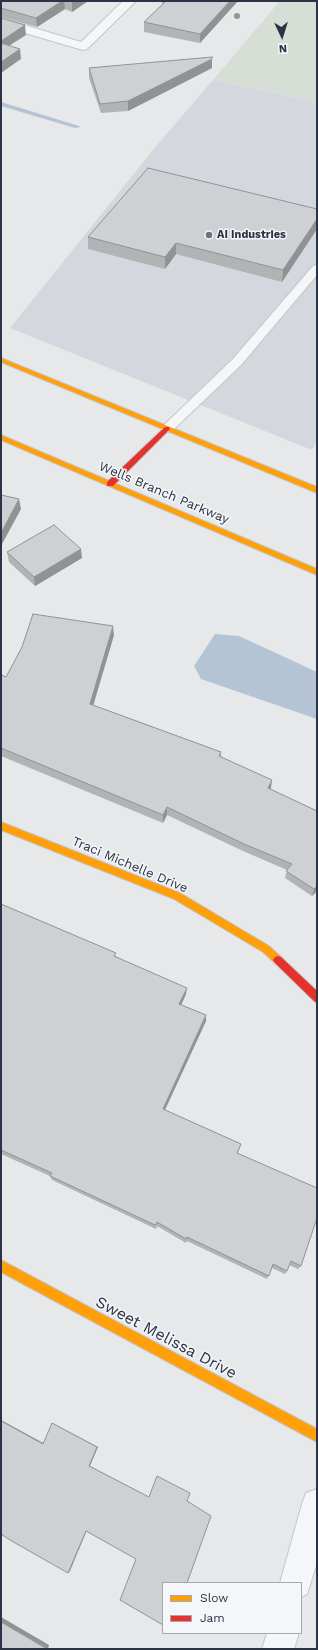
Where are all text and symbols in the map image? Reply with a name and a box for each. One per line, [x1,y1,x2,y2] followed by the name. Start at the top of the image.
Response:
[262,16,302,56] north arrow
[278,42,287,55] text: N
[217,228,286,242] place label: AI Industries
[204,230,214,240] marker: AI Industries
[97,458,231,528] street label: Wells Branch Parkway
[70,834,190,896] street label: Traci Michelle Drive
[92,1293,240,1383] street label: Sweet Melissa Drive
[162,1582,302,1634] legend
[200,1591,228,1605] text: Slow
[200,1611,225,1625] text: Jam

